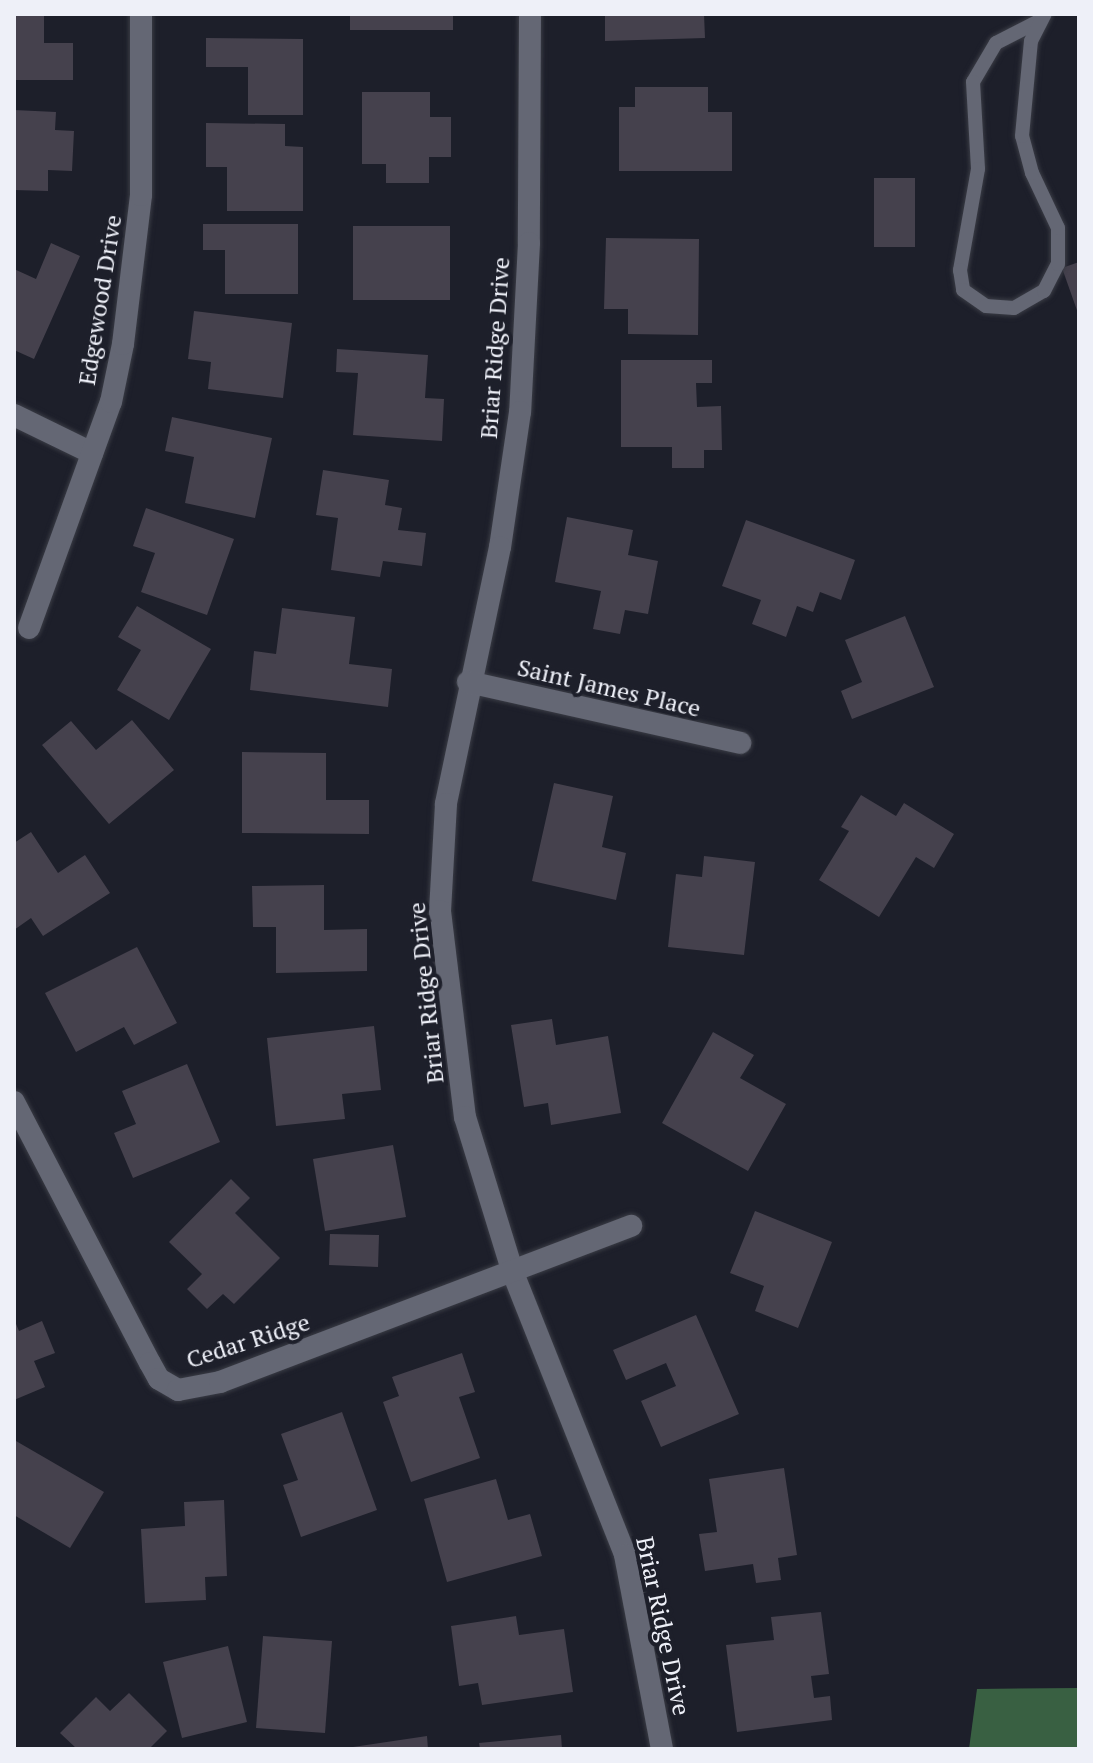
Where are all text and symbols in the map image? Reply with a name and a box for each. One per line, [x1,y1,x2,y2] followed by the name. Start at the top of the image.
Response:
[72,213,128,387] street label: Edgewood Drive
[474,256,516,440] street label: Briar Ridge Drive
[515,653,703,723] street label: Saint James Place
[402,901,450,1085] street label: Briar Ridge Drive
[183,1308,313,1374] street label: Cedar Ridge
[630,1534,696,1718] street label: Briar Ridge Drive

